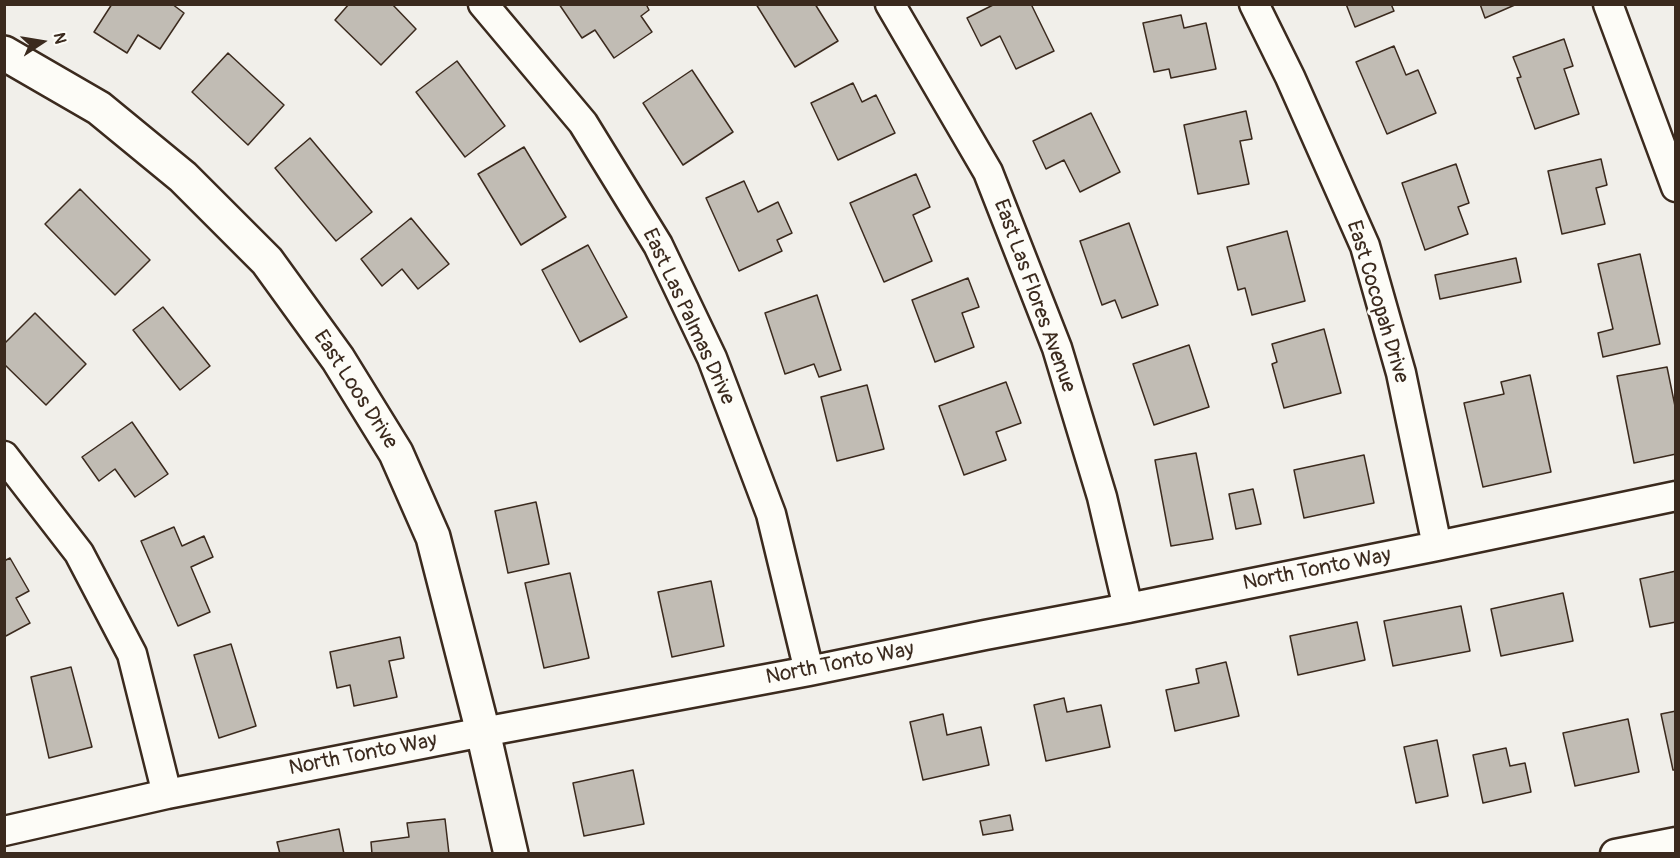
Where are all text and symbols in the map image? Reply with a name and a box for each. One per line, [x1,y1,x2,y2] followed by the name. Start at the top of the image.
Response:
[12,12,72,72] north arrow
[49,31,71,46] text: N
[987,196,1081,396] street label: East Las Flores Avenue
[1340,218,1414,386] street label: East Cocopah Drive
[636,225,740,409] street label: East Las Palmas Drive
[307,326,403,454] street label: East Loos Drive
[1241,543,1393,597] street label: North Tonto Way
[764,637,916,691] street label: North Tonto Way
[287,728,439,782] street label: North Tonto Way

